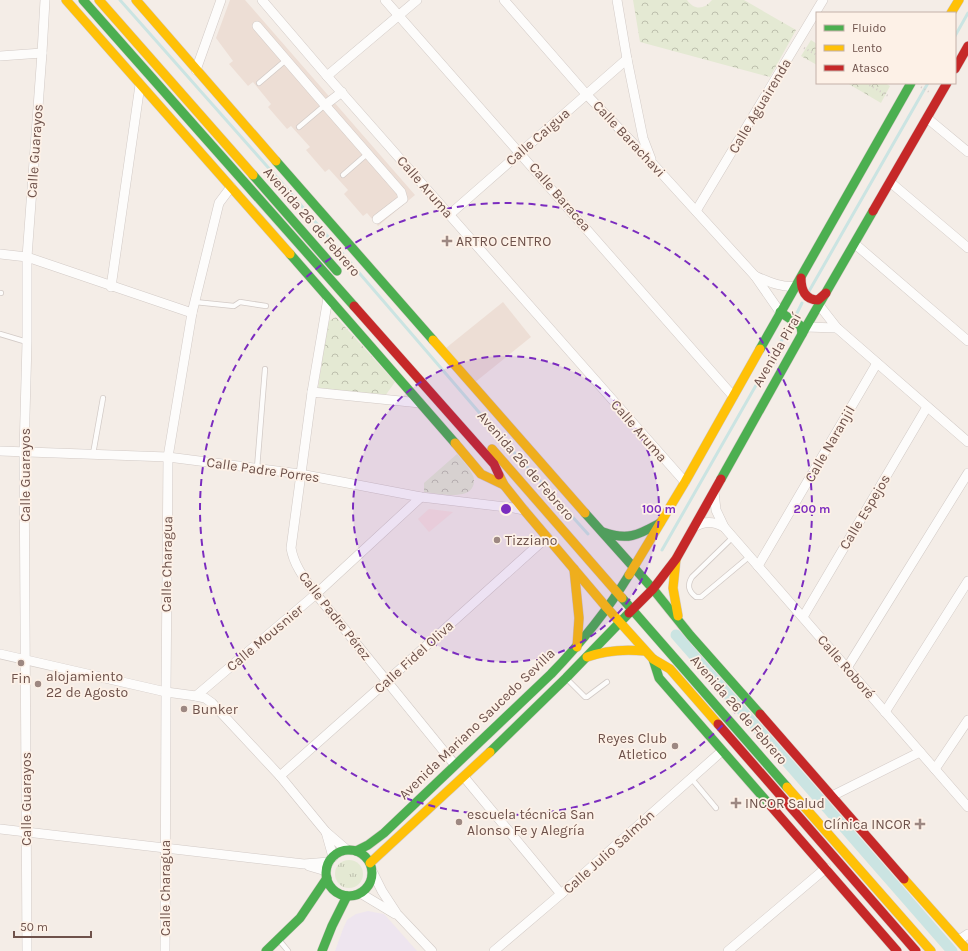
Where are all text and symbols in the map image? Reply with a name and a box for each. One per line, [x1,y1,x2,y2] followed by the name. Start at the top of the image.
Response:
[816,12,956,84] legend
[852,21,886,35] text: Fluido
[852,41,882,55] text: Lento
[725,55,795,157] street label: Calle Aguairenda
[852,61,889,75] text: Atasco
[589,97,669,181] street label: Calle Barachavi
[23,103,47,199] street label: Calle Guarayos
[503,105,573,169] street label: Calle Caigua
[393,152,457,222] street label: Calle Aruma
[525,159,595,235] street label: Calle Baracea
[260,164,364,280] street label: Avenida 26 de Febrero
[456,233,551,250] place label: ARTRO CENTRO
[441,235,453,247] marker: ARTRO CENTRO
[749,309,805,390] street label: Avenida Piraí
[607,396,671,466] street label: Calle Aruma
[801,403,859,485] street label: Calle Naranjil
[474,408,578,524] street label: Avenida 26 de Febrero
[17,428,34,522] street label: Calle Guarayos
[205,454,321,486] street label: Calle Padre Porres
[836,471,894,553] street label: Calle Espejos
[499,502,513,516] centre of rings
[642,502,676,516] text: 100 m
[794,502,830,516] text: 200 m
[158,516,176,612] street label: Calle Charagua
[505,532,557,549] place label: Tizziano
[492,535,502,545] marker: Tizziano
[295,568,375,664] street label: Calle Padre Pérez
[223,600,308,675] street label: Calle Mousnier
[371,617,457,697] street label: Calle Fidel Oliva
[814,632,878,702] street label: Calle Roboré
[395,645,559,803] street label: Avenida Mariano Saucedo Sevilla
[687,652,791,768] street label: Avenida 26 de Febrero
[16,658,26,668] marker: Fin
[46,668,128,701] place label: alojamiento 22 de Agosto
[11,670,31,687] place label: Fin
[33,679,43,689] marker: alojamiento 22 de Agosto
[192,701,239,718] place label: Bunker
[179,704,189,714] marker: Bunker
[598,730,667,763] place label: Reyes Club Atletico
[670,741,680,751] marker: Reyes Club Atletico
[18,752,35,846] street label: Calle Guarayos
[745,795,825,812] place label: INCOR Salud
[730,797,742,809] marker: INCOR Salud
[467,806,595,839] place label: escuela técnica San Alonso Fe y Alegría
[560,806,658,898] street label: Calle Julio Salmón
[824,816,911,833] place label: Clínica INCOR
[454,817,464,827] marker: escuela técnica San Alonso Fe y Alegría
[914,818,926,830] marker: Clínica INCOR
[157,840,174,936] street label: Calle Charagua
[14,913,91,939] scale bar
[20,920,48,934] text: 50 m

